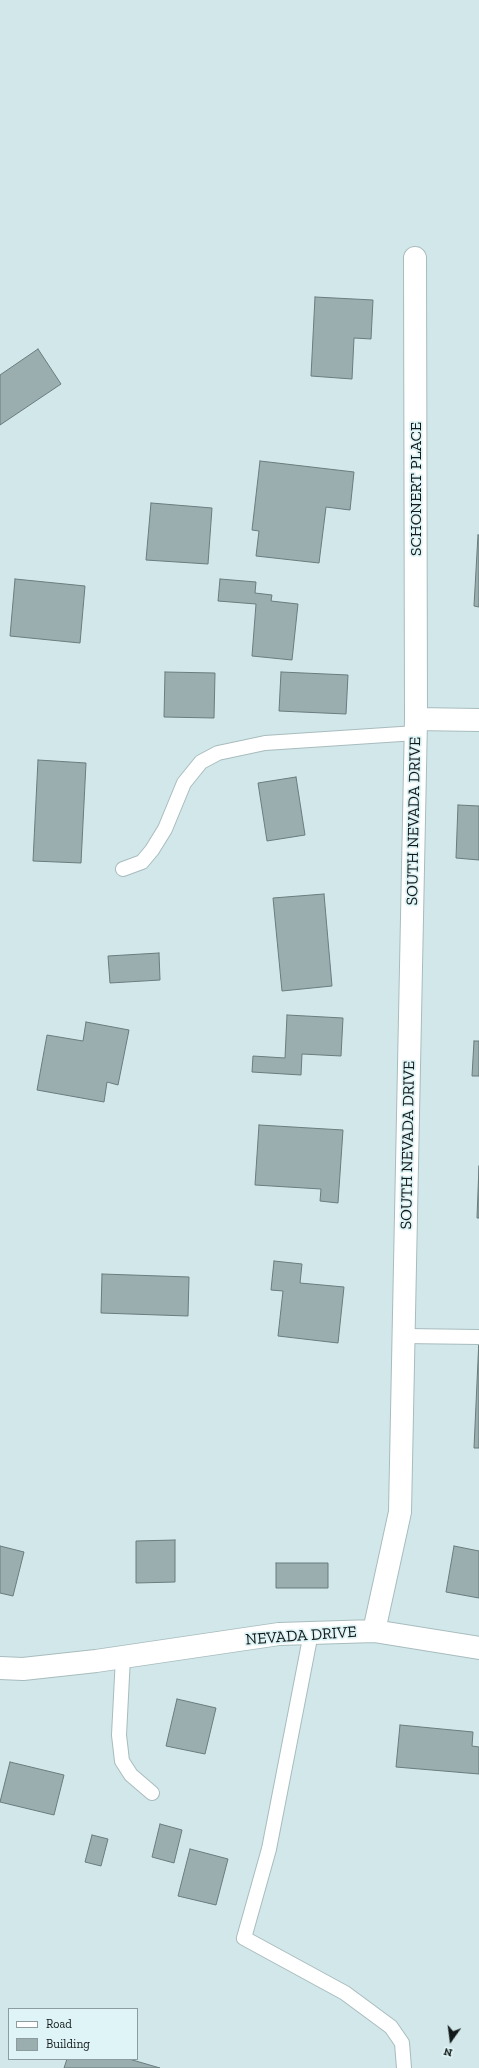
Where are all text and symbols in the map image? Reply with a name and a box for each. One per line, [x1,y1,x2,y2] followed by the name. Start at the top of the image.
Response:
[406,422,426,556] street label: SCHONERT PLACE
[403,736,425,906] street label: SOUTH NEVADA DRIVE
[397,1060,419,1230] street label: SOUTH NEVADA DRIVE
[245,1623,357,1649] street label: NEVADA DRIVE
[8,2008,138,2060] legend
[46,2017,72,2031] text: Road
[431,2020,471,2060] north arrow
[46,2037,90,2051] text: Building
[442,2045,454,2059] text: N

